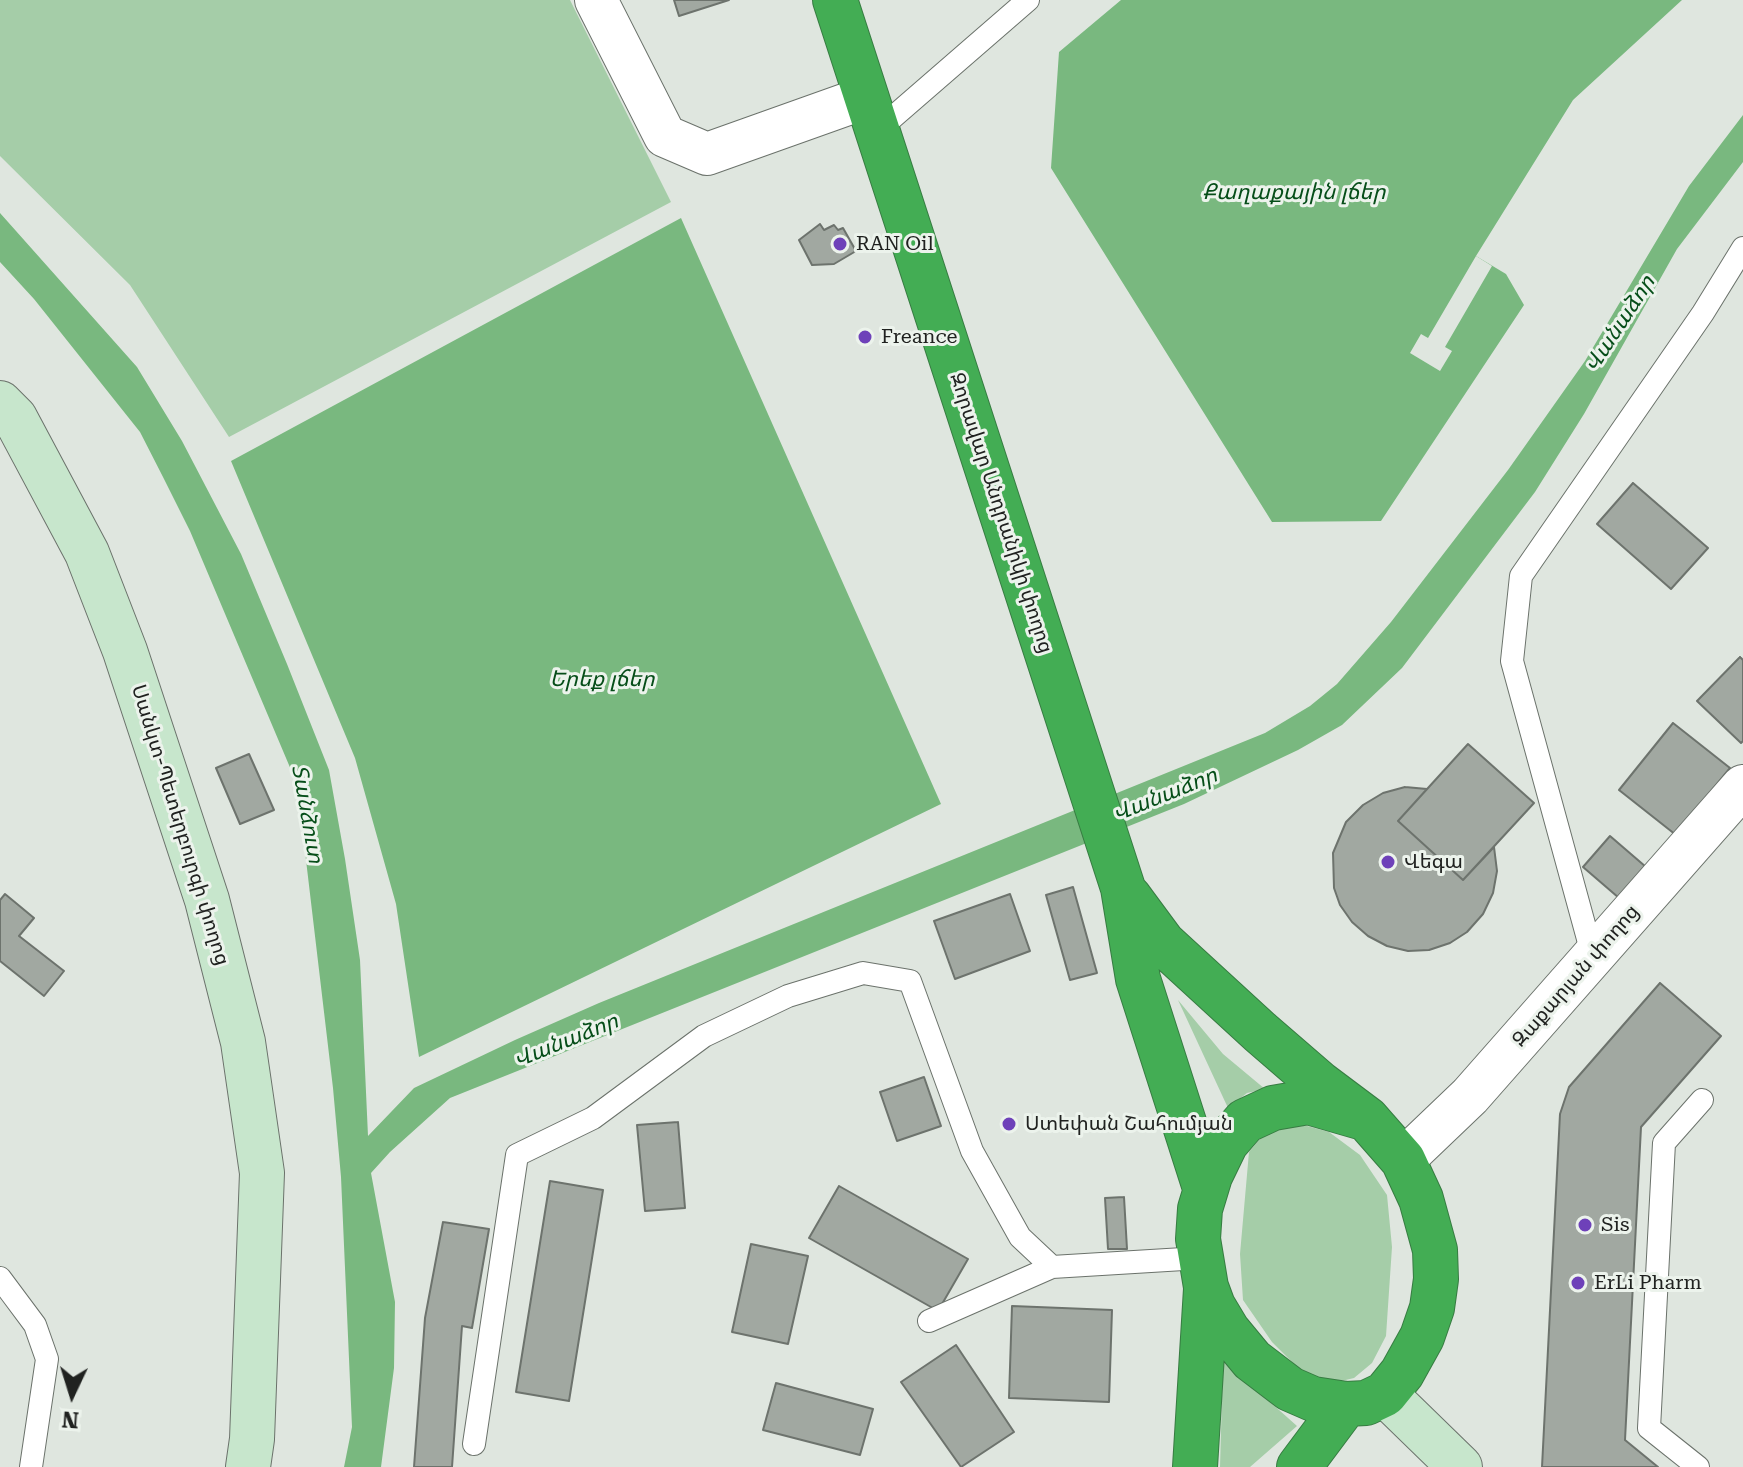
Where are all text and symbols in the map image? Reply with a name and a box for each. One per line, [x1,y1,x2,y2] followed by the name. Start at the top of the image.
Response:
[1202,180,1386,206] water label: Քաղաքային լճեր
[856,232,934,256] place label: RAN Oil
[831,235,849,253] marker: RAN Oil
[1579,271,1661,377] water label: Վանաձոր
[881,325,958,349] place label: Freance
[856,328,874,346] marker: Freance
[944,370,1058,656] street label: Զորավար Անդրանիկի փողոց
[549,667,655,693] water label: Երեք լճեր
[126,682,234,968] street label: Սանկտ-Պետերբուրգի փողոց
[1109,762,1221,828] water label: Վանաձոր
[285,763,329,865] water label: Տանձուտ
[1404,850,1463,874] place label: Վեգա
[1379,853,1397,871] marker: Վեգա
[1508,900,1644,1052] street label: Զաքարյան փողոց
[510,1008,622,1074] water label: Վանաձոր
[1025,1112,1233,1136] place label: Ստեփան Շահումյան
[1000,1115,1018,1133] marker: Ստեփան Շահումյան
[1601,1213,1629,1237] place label: Sis
[1576,1216,1594,1234] marker: Sis
[1594,1271,1702,1295] place label: ErLi Pharm
[1569,1274,1587,1292] marker: ErLi Pharm
[32,1355,112,1435] north arrow
[61,1406,80,1433] text: N

